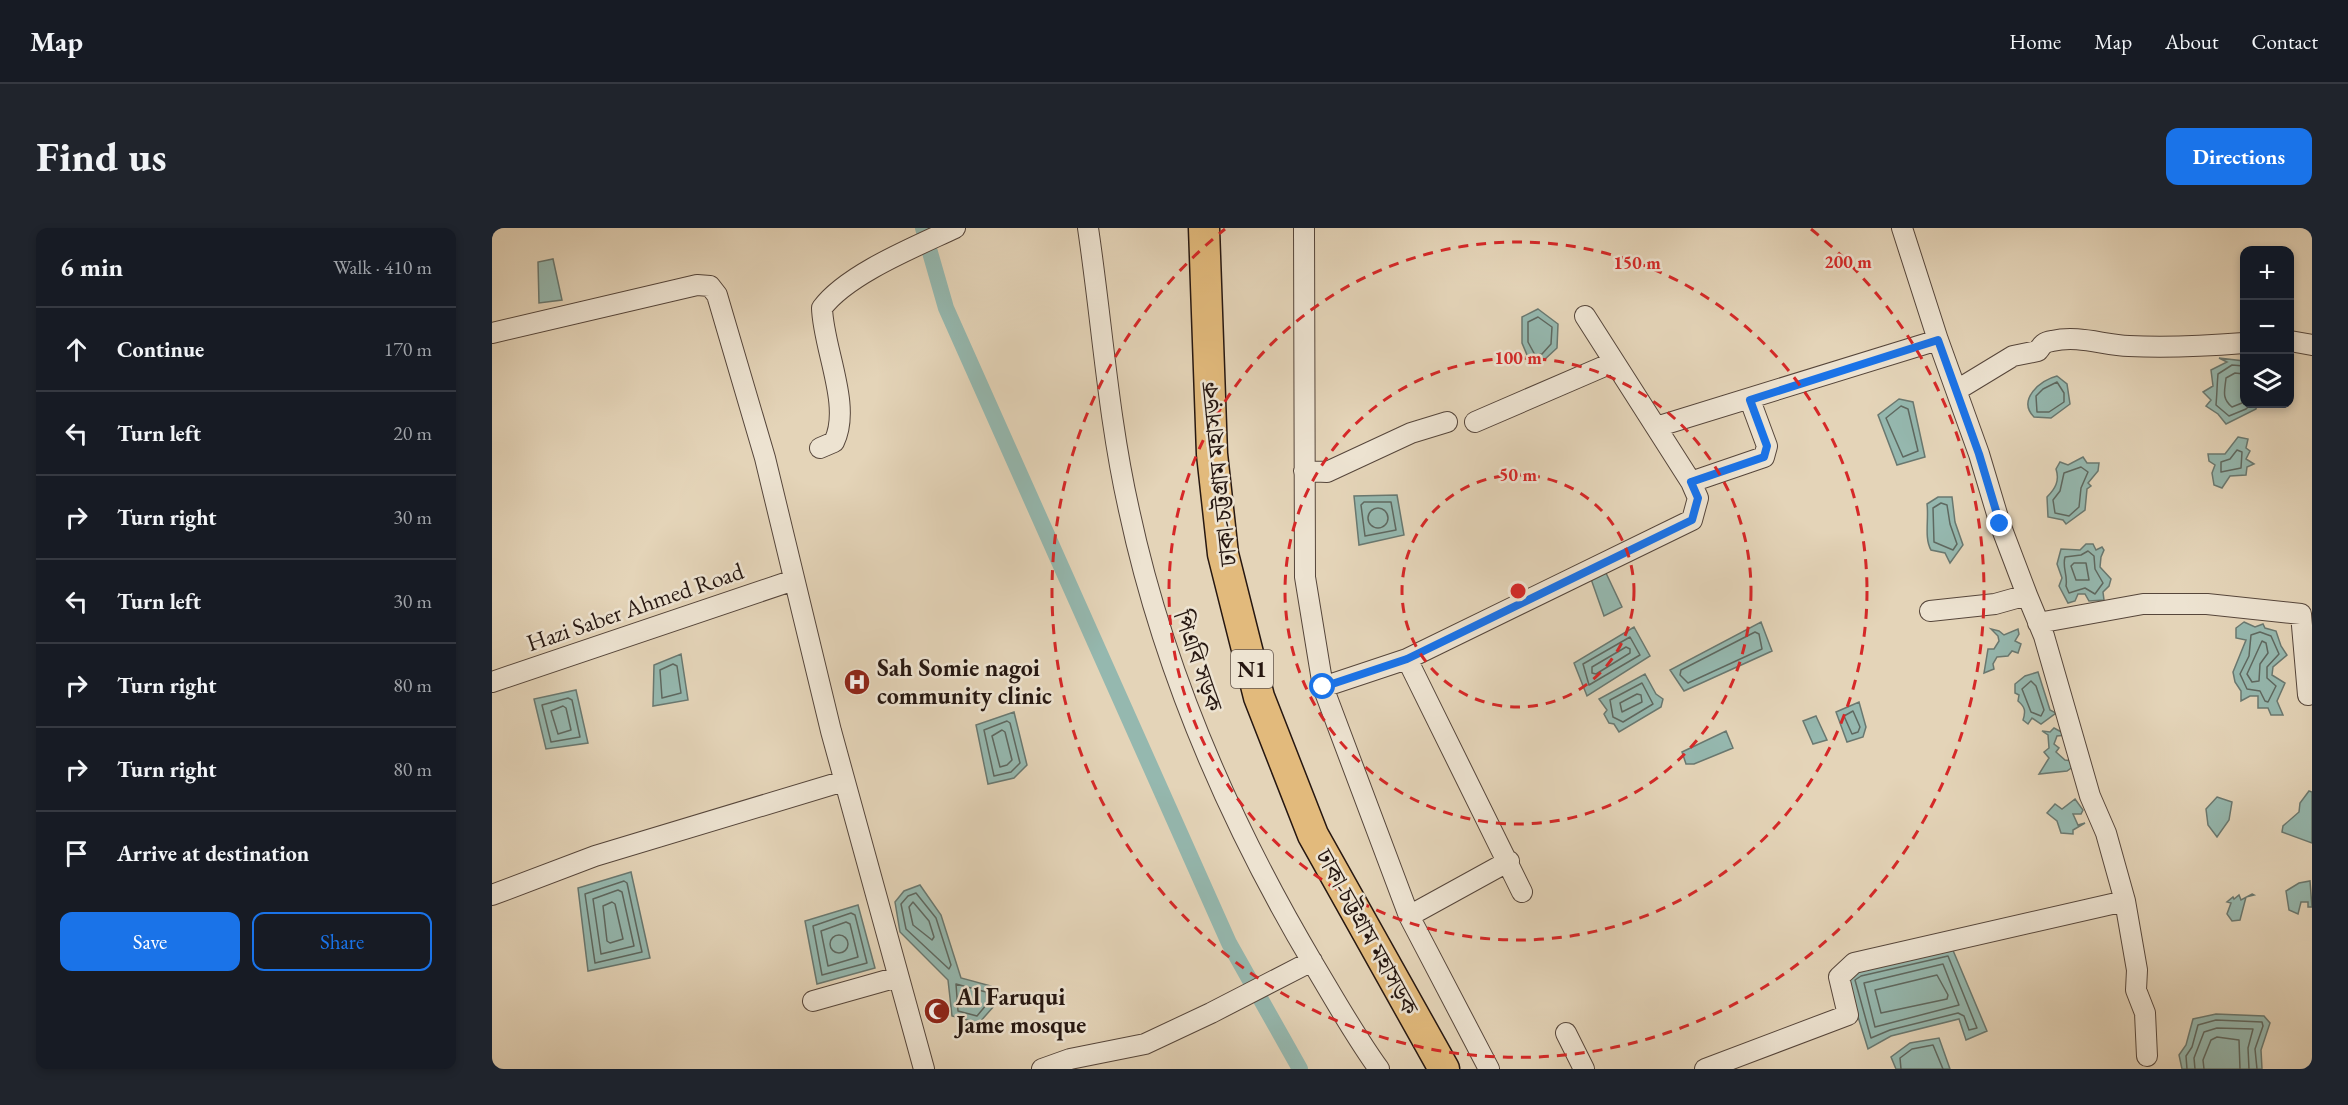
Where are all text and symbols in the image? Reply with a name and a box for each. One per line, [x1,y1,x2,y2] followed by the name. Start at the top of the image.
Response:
[30,23,83,59] text: Map
[2009,28,2061,55] text: Home
[2094,28,2132,55] text: Map
[2165,28,2218,55] text: About
[2251,28,2318,55] text: Contact
[2166,128,2312,185] button: Directions
[36,129,167,184] text: Find us
[2240,246,2294,408] map controls
[2240,246,2294,300] button: +
[60,250,123,284] text: 6 min
[1824,250,1872,273] text: 200 m
[1613,251,1661,274] text: 150 m
[333,254,432,280] text: Walk · 410 m
[2240,300,2294,354] button: −
[60,333,93,366] icon: ahead
[117,335,204,364] text: Continue
[384,336,432,362] text: 170 m
[1494,346,1542,369] text: 100 m
[2240,354,2294,408] button: layers
[1193,379,1244,569] street label: ঢাকা-চট্টগ্রাম মহাসড়ক
[60,417,93,450] icon: left
[117,419,201,448] text: Turn left
[393,420,432,446] text: 20 m
[1499,463,1537,486] text: 50 m
[60,501,93,534] icon: right
[117,503,216,532] text: Turn right
[393,504,432,530] text: 30 m
[1986,510,2012,536] route end
[522,555,748,658] street label: Hazi Saber Ahmed Road
[1508,581,1528,601] centre of rings
[60,585,93,618] icon: left
[117,587,201,616] text: Turn left
[393,588,432,614] text: 30 m
[1167,606,1230,716] street label: পিএবি সড়ক
[1231,650,1273,688] road number: N1
[877,652,1052,712] place label: Sah Somie nagoi community clinic
[842,667,872,697] hospital icon: Sah Somie nagoi community clinic
[60,669,93,702] icon: right
[117,671,216,700] text: Turn right
[393,672,432,698] text: 80 m
[1309,673,1335,699] route start
[60,753,93,786] icon: right
[117,755,216,784] text: Turn right
[393,756,432,782] text: 80 m
[60,837,93,870] icon: arrive
[117,839,309,868] text: Arrive at destination
[1309,842,1426,1021] street label: ঢাকা-চট্টগ্রাম মহাসড়ক
[60,912,240,971] button: Save
[252,912,432,971] button: Share
[954,981,1086,1041] place label: Al Faruqui Jame mosque
[922,996,952,1026] mosque icon: Al Faruqui Jame mosque

